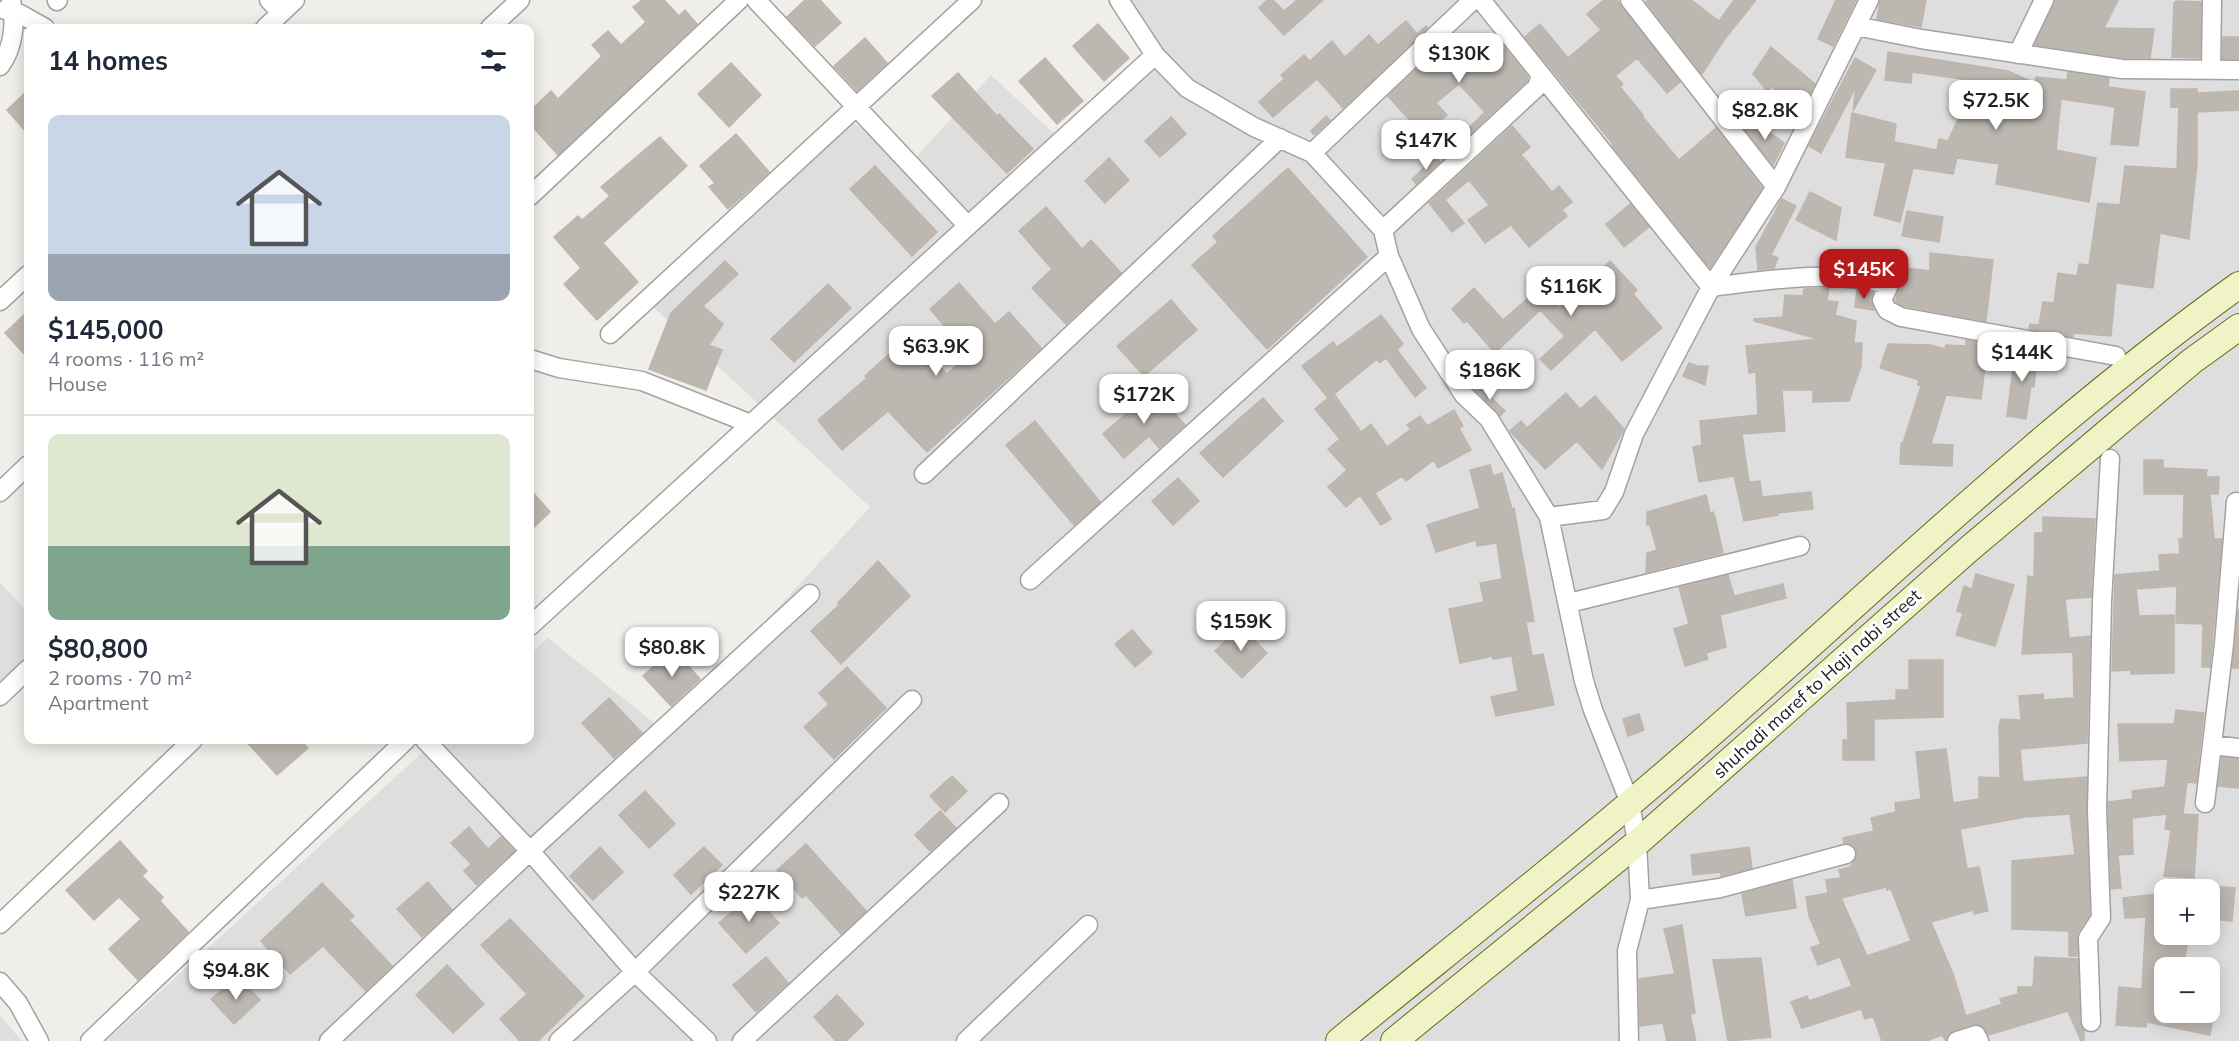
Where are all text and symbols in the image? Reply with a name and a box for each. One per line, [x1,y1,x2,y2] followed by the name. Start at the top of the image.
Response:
[1417,33,1501,84] pin: $130K
[1428,40,1490,65] text: $130K
[48,44,168,77] text: 14 homes
[477,44,510,77] icon: filters
[1947,80,2045,131] pin: $72.5K
[1963,87,2029,112] text: $72.5K
[1716,90,1814,141] pin: $82.8K
[1732,97,1798,122] text: $82.8K
[1384,120,1468,171] pin: $147K
[1395,127,1457,152] text: $147K
[225,154,333,262] icon: home
[1822,249,1906,300] pin: $145K
[1833,256,1895,281] text: $145K
[1529,266,1613,317] pin: $116K
[1540,273,1602,298] text: $116K
[48,313,164,346] text: $145,000
[887,326,985,377] pin: $63.9K
[1980,332,2064,383] pin: $144K
[903,333,969,358] text: $63.9K
[1991,339,2053,364] text: $144K
[48,346,204,371] text: 4 rooms · 116 m²
[1448,350,1532,401] pin: $186K
[1459,357,1521,382] text: $186K
[48,371,107,396] text: House
[1102,374,1186,425] pin: $172K
[1113,381,1175,406] text: $172K
[225,473,333,581] icon: home
[1708,584,1925,783] street label: shuhadi maref to Haji nabi street
[1199,601,1283,652] pin: $159K
[1210,608,1272,633] text: $159K
[623,627,721,678] pin: $80.8K
[48,632,148,665] text: $80,800
[639,634,705,659] text: $80.8K
[48,665,192,690] text: 2 rooms · 70 m²
[48,690,149,715] text: Apartment
[707,872,791,923] pin: $227K
[718,879,780,904] text: $227K
[2154,879,2220,1023] map controls
[2154,879,2220,945] button: +
[187,950,285,1001] pin: $94.8K
[203,957,269,982] text: $94.8K
[2154,957,2220,1023] button: −

